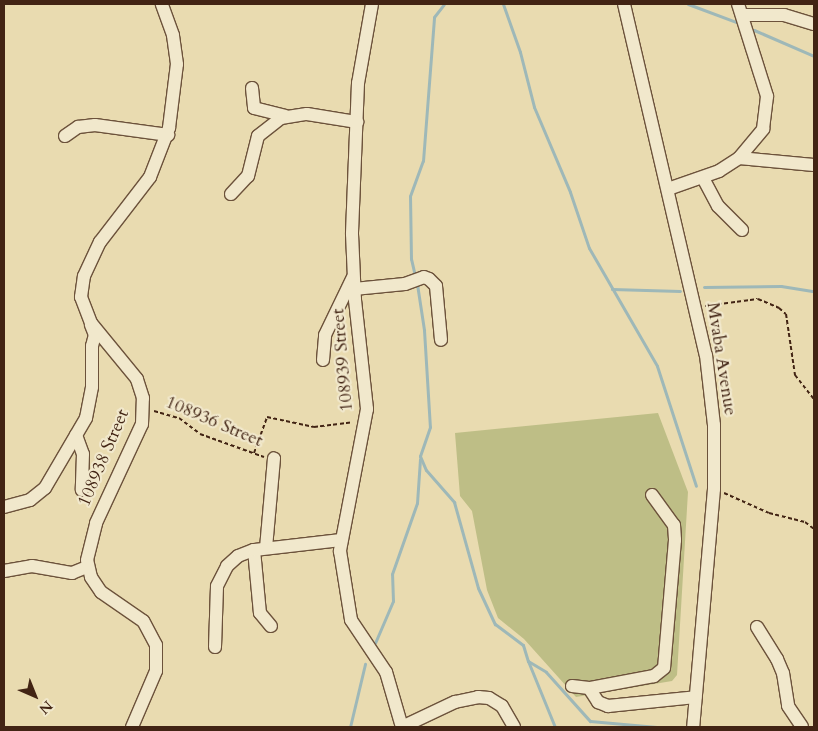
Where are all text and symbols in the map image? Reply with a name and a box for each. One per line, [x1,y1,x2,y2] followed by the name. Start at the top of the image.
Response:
[701,301,741,417] street label: Mvaba Avenue
[328,308,358,412] street label: 108939 Street
[162,392,266,452] street label: 108936 Street
[74,406,134,510] street label: 108938 Street
[10,671,60,721] north arrow
[35,696,57,718] text: N

